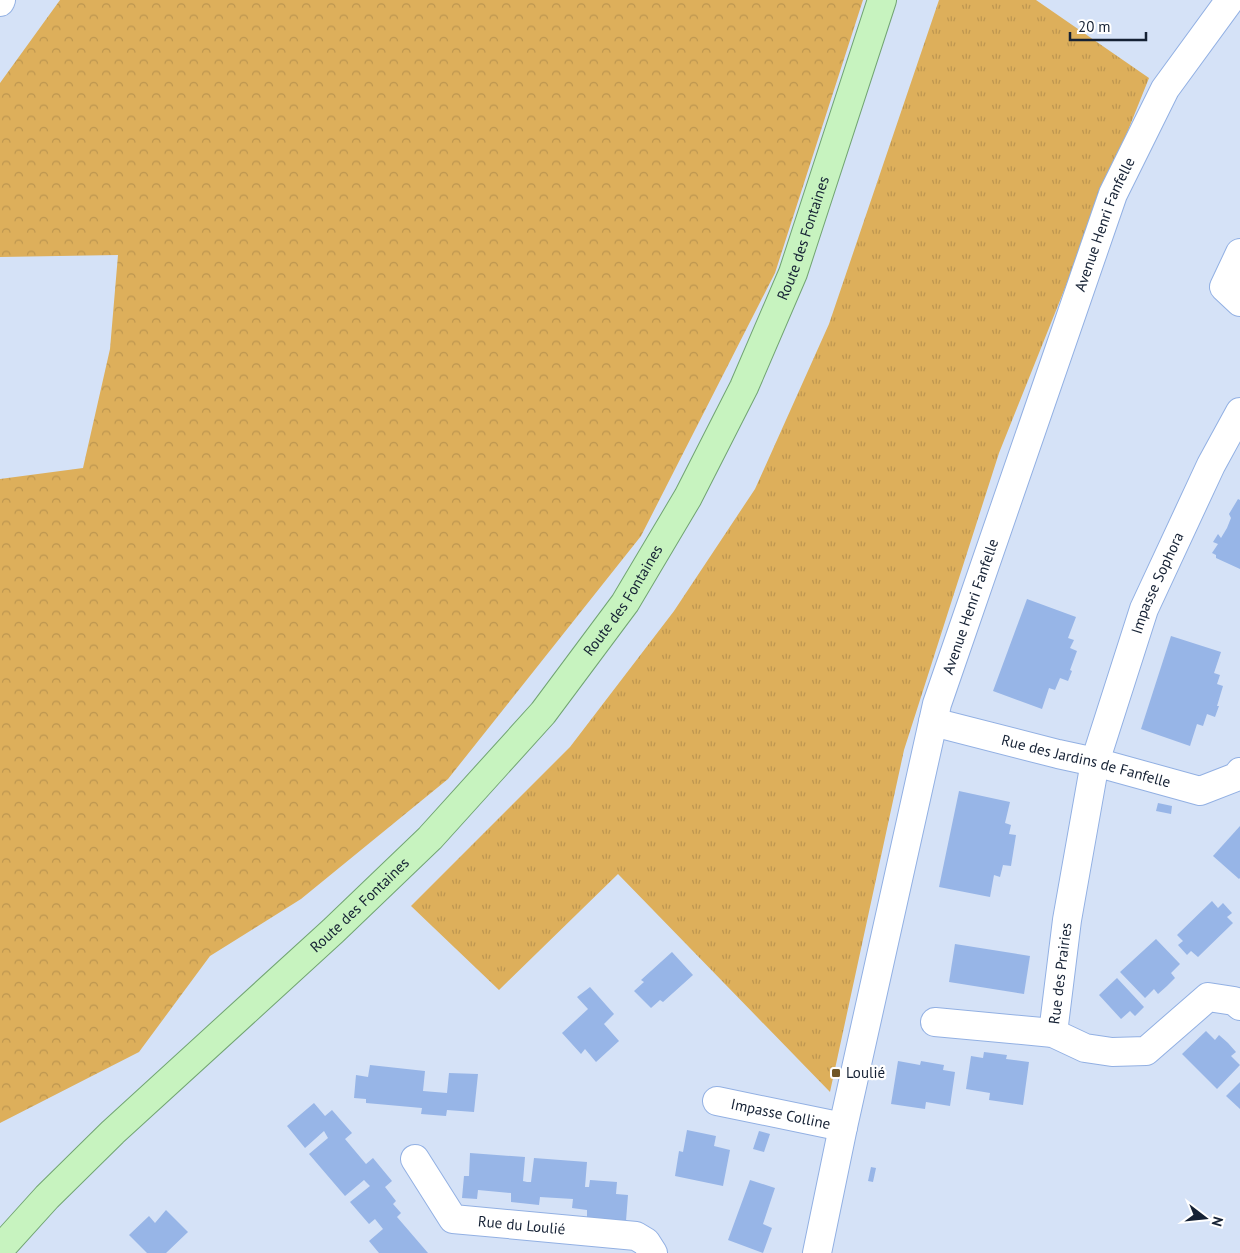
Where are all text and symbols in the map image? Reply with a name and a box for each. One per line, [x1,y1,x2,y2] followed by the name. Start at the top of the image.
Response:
[1070,10,1146,42] scale bar
[1078,17,1111,36] text: 20 m
[1070,154,1139,294] street label: Avenue Henri Fanfelle
[773,174,833,303] street label: Route des Fontaines
[1127,529,1187,636] street label: Impasse Sophora
[938,536,1002,677] street label: Avenue Henri Fanfelle
[579,541,666,659] street label: Route des Fontaines
[1000,730,1173,791] street label: Rue des Jardins de Fanfelle
[306,853,413,956] street label: Route des Fontaines
[1044,922,1076,1025] street label: Rue des Prairies
[846,1063,885,1082] place label: Loulié
[830,1067,842,1079] marker: Loulié
[729,1094,832,1133] street label: Impasse Colline
[1180,1193,1230,1243] north arrow
[477,1211,566,1238] street label: Rue du Loulié
[1208,1215,1227,1228] text: N

